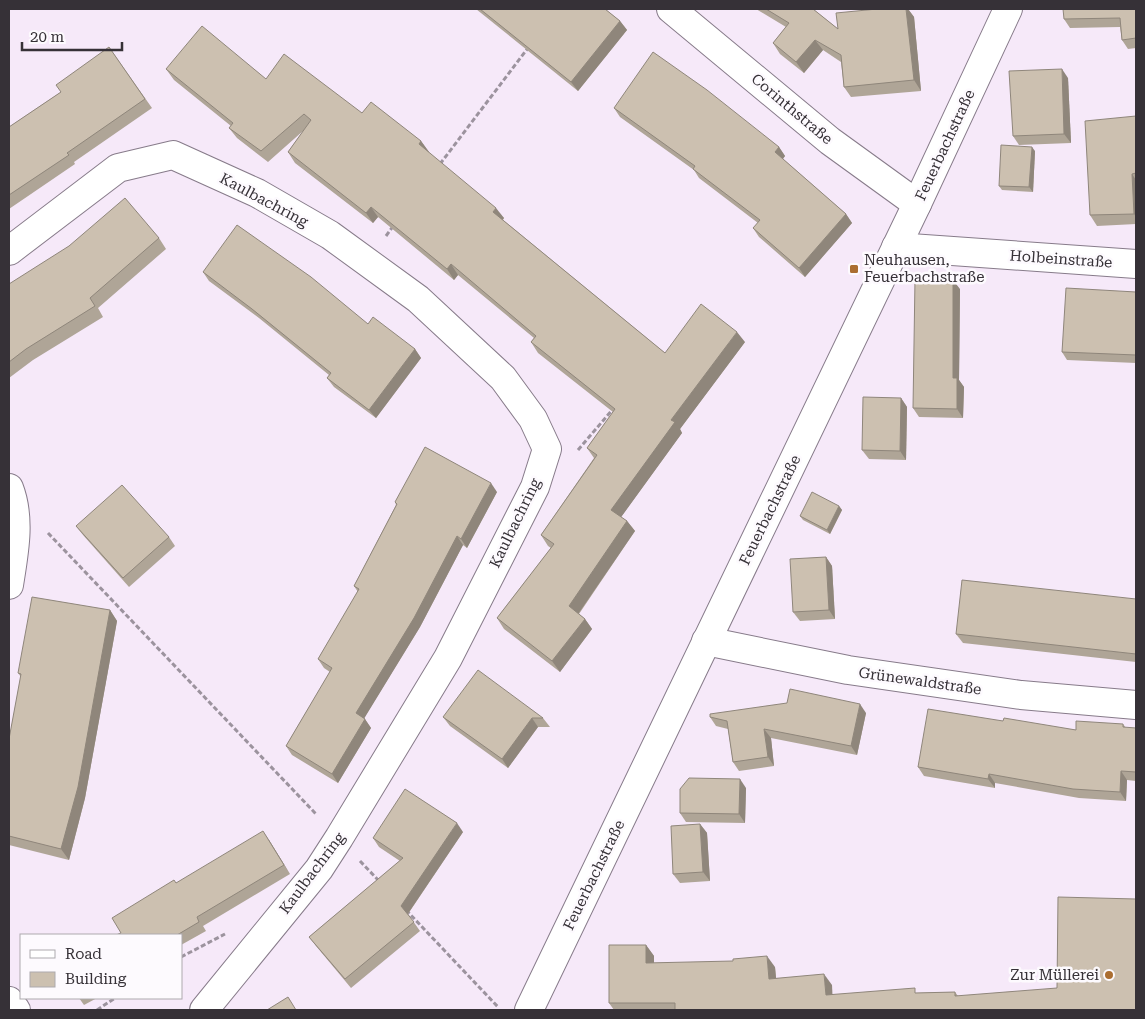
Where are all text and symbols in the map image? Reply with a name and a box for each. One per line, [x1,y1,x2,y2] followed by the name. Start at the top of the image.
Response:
[22,20,122,52] scale bar
[30,28,65,46] text: 20 m
[748,70,836,148] street label: Corinthstraße
[911,87,979,203] street label: Feuerbachstraße
[217,169,312,231] street label: Kaulbachring
[1009,246,1113,272] street label: Holbeinstraße
[864,251,984,286] place label: Neuhausen, Feuerbachstraße
[848,263,860,275] marker: Neuhausen, Feuerbachstraße
[736,452,804,568] street label: Feuerbachstraße
[486,475,545,571] street label: Kaulbachring
[857,663,983,699] street label: Grünewaldstraße
[560,817,628,933] street label: Feuerbachstraße
[275,828,349,917] street label: Kaulbachring
[20,934,182,999] legend
[65,945,102,963] text: Road
[1010,966,1099,984] place label: Zur Müllerei
[1103,969,1115,981] marker: Zur Müllerei
[65,970,127,988] text: Building

